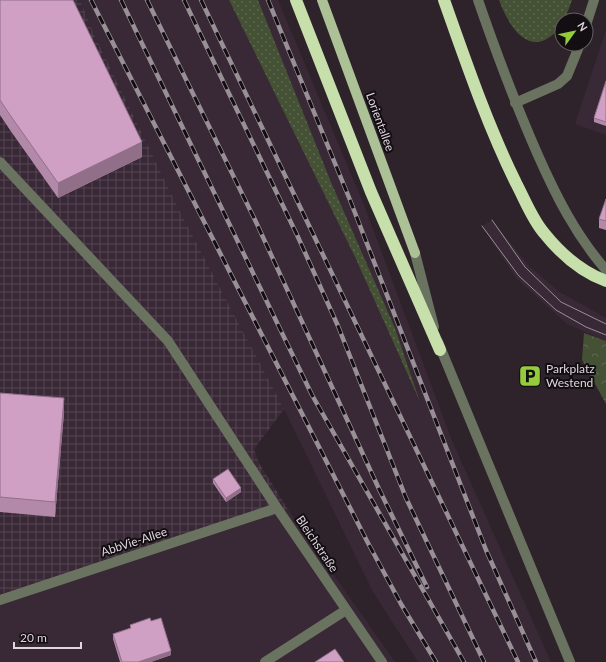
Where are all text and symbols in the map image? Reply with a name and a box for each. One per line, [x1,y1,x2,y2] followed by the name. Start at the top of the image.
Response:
[554,12,594,52] north arrow
[575,19,591,33] text: N
[363,90,398,153] street label: Lorientallee
[546,361,595,390] place label: Parkplatz Westend
[517,363,543,389] parking icon: Parkplatz Westend
[293,513,342,575] street label: Bleichstraße
[99,524,169,559] street label: AbbVie-Allee
[14,624,81,650] scale bar
[20,630,47,645] text: 20 m

